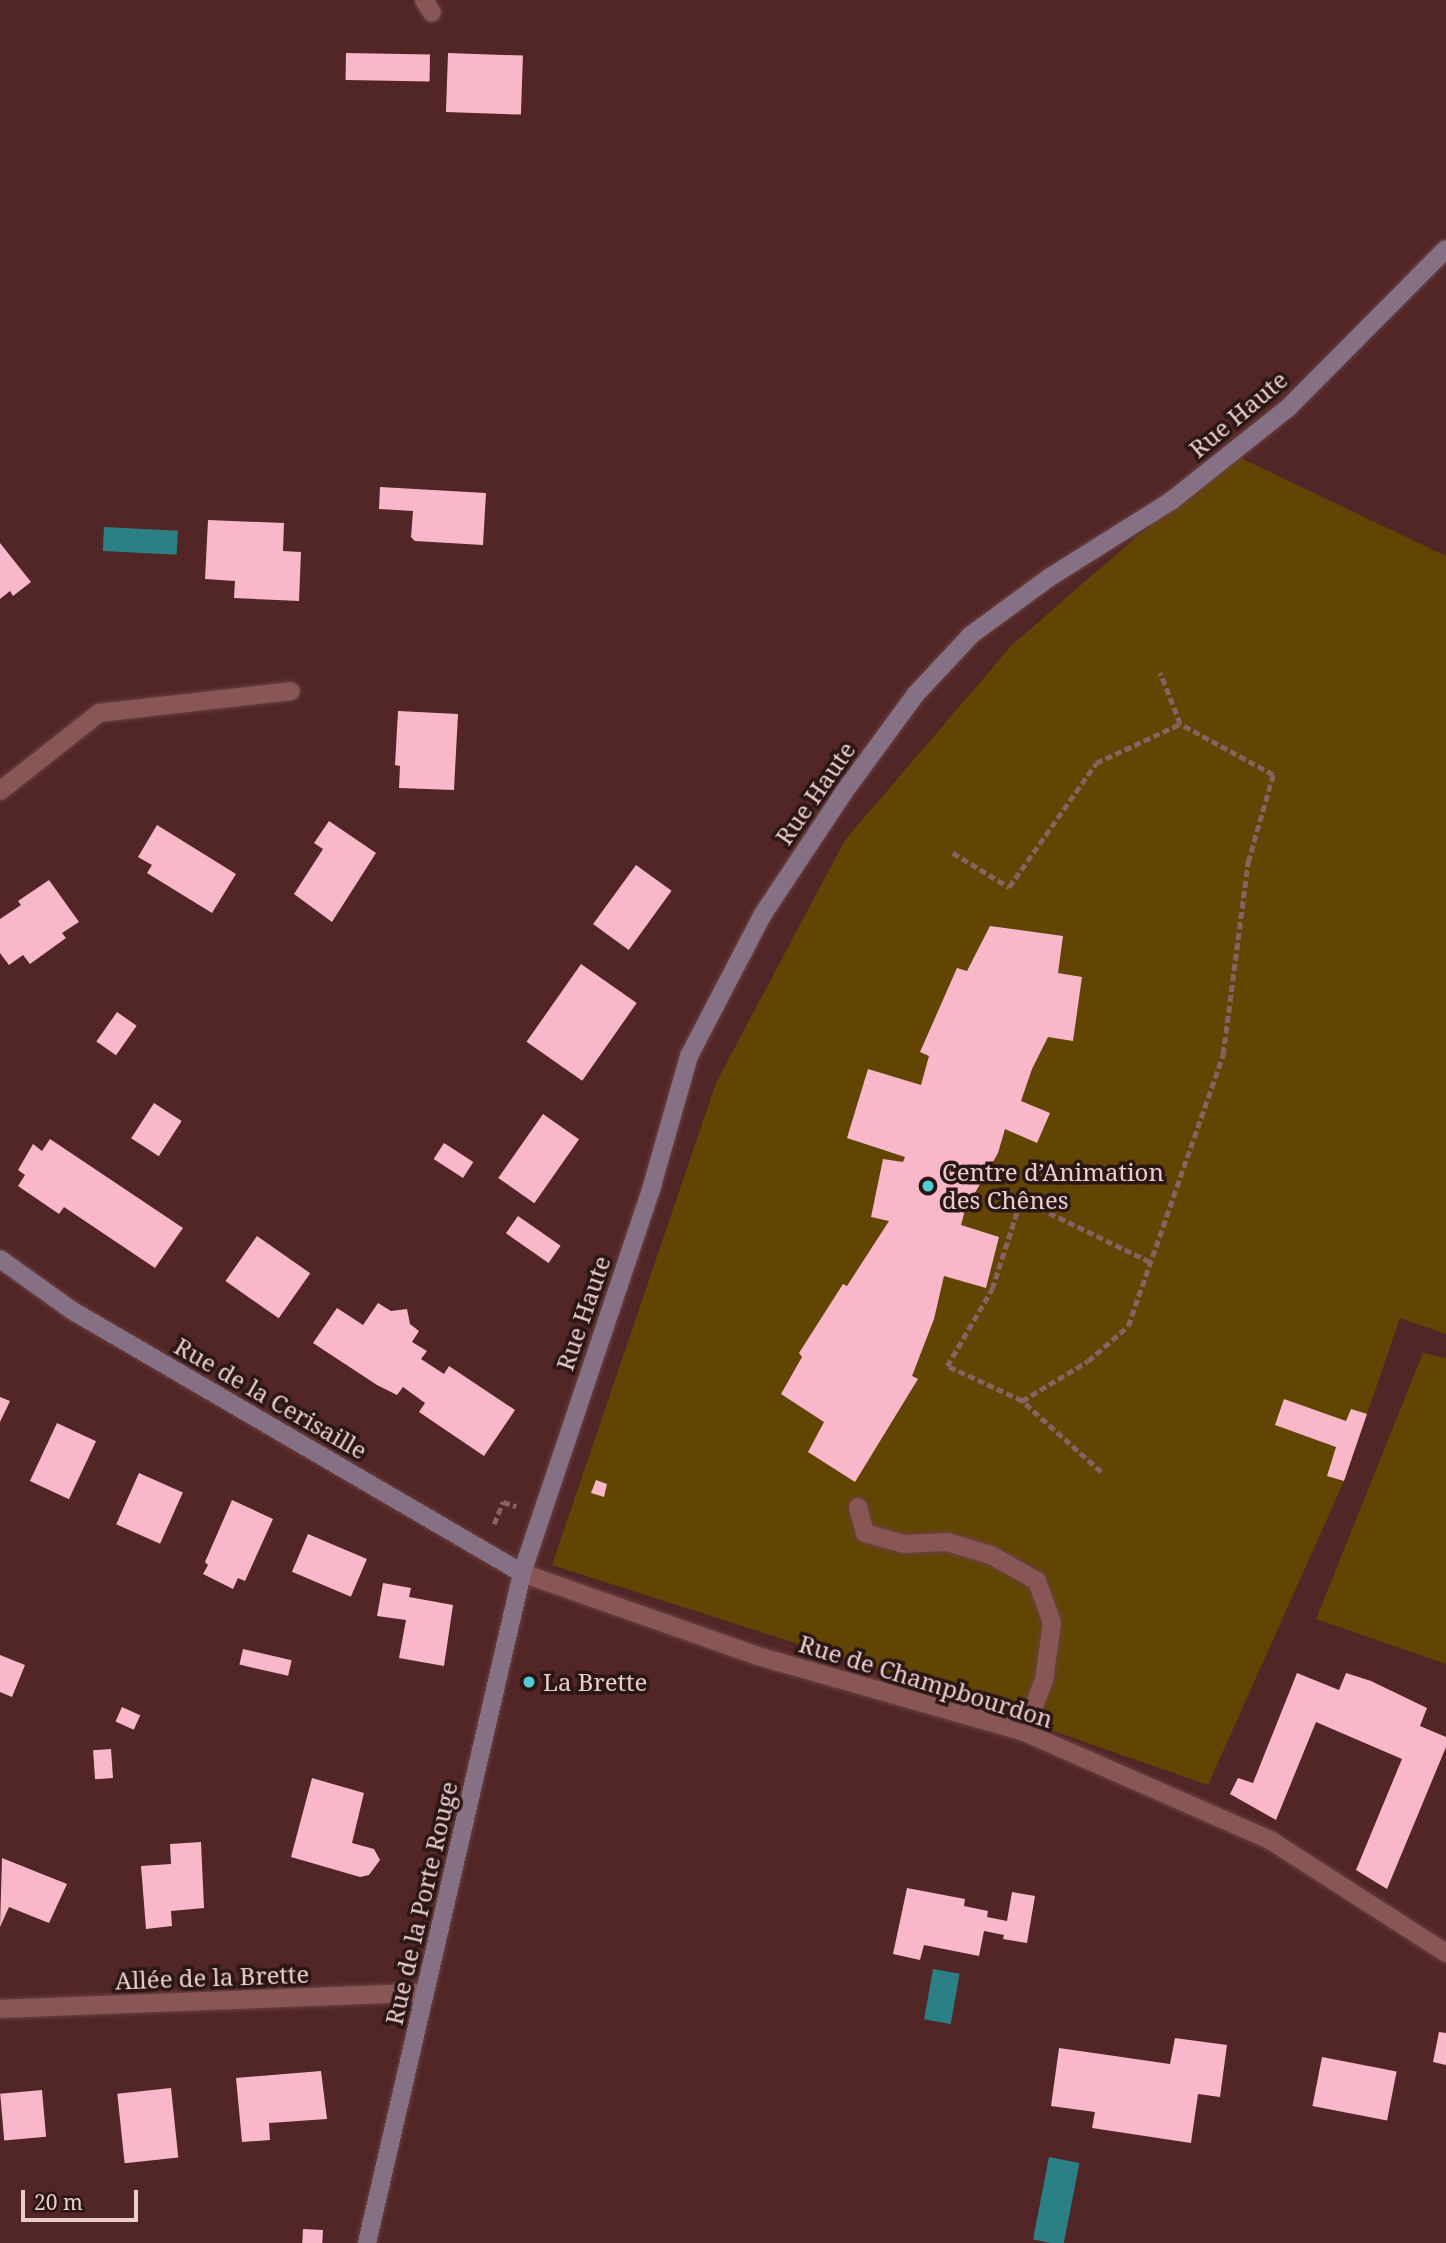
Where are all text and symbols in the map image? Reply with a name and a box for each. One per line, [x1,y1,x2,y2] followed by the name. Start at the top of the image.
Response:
[1183,365,1293,463] street label: Rue Haute
[769,736,861,850] street label: Rue Haute
[942,1158,1164,1214] place label: Centre d’Animation des Chênes
[920,1178,936,1194] marker: Centre d’Animation des Chênes
[550,1252,616,1374] street label: Rue Haute
[170,1331,372,1465] street label: Rue de la Cerisaille
[796,1629,1056,1733] street label: Rue de Champbourdon
[543,1668,647,1696] place label: La Brette
[521,1674,537,1690] marker: La Brette
[379,1779,463,2027] street label: Rue de la Porte Rouge
[114,1959,310,1995] street label: Allée de la Brette
[24,2176,142,2220] scale bar
[34,2188,83,2216] text: 20 m

